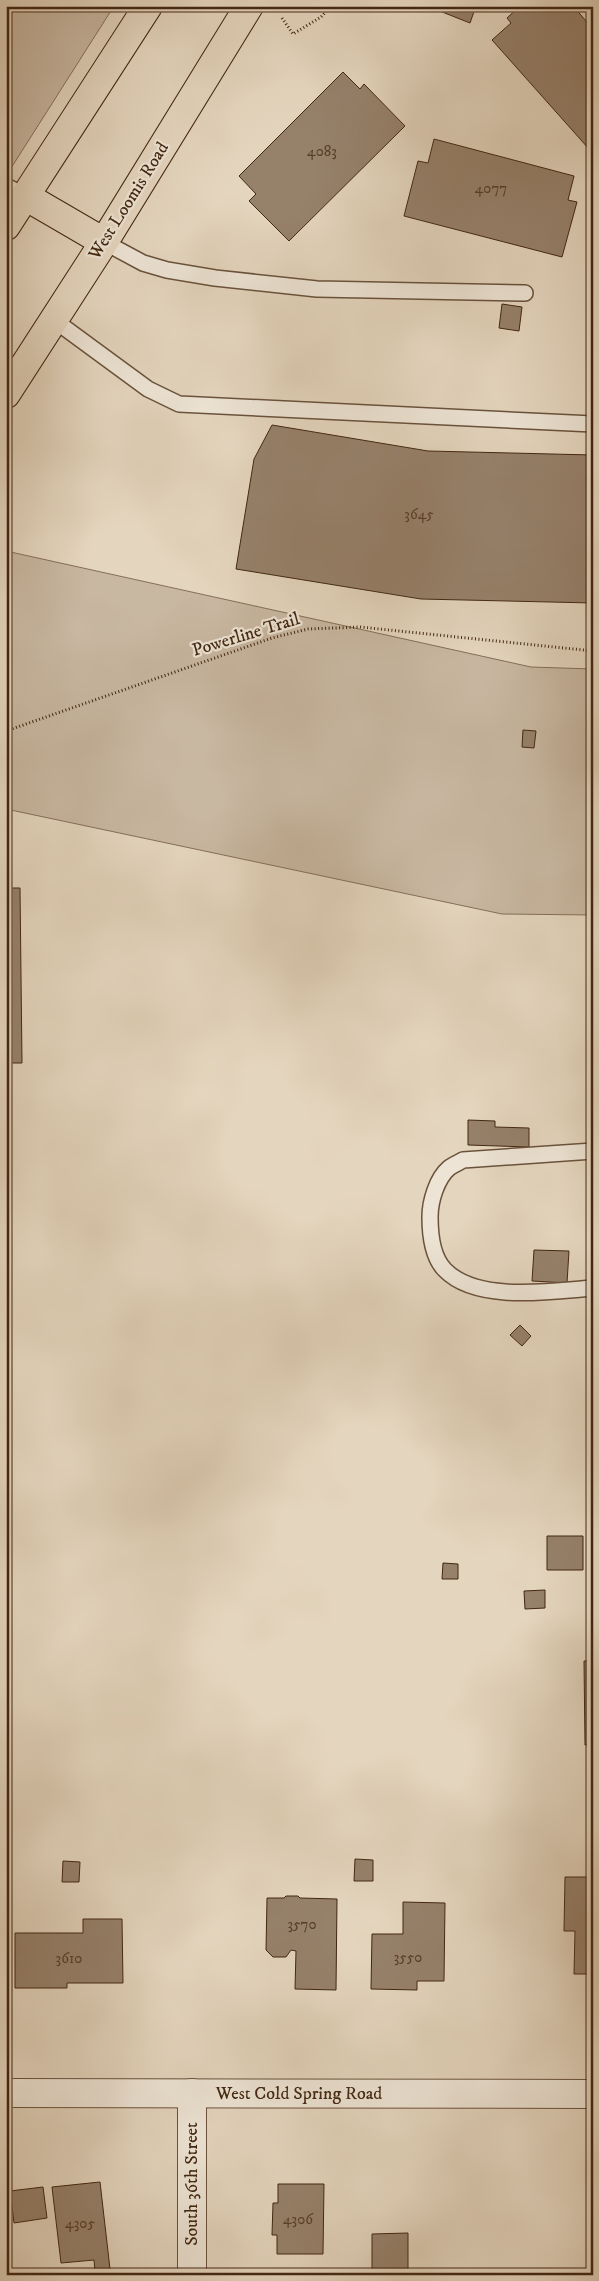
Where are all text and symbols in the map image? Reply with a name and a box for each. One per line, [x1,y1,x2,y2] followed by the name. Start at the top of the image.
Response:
[84,138,174,265] street label: West Loomis Road
[307,142,337,161] house number: 4083
[475,179,507,198] house number: 4077
[404,505,434,524] house number: 3645
[190,608,303,662] street label: Powerline Trail
[287,1915,317,1934] house number: 3570
[394,1948,422,1967] house number: 3550
[56,1949,82,1968] house number: 3610
[215,2083,382,2105] street label: West Cold Spring Road
[181,2122,203,2246] street label: South 36th Street
[283,2210,314,2229] house number: 4306
[65,2214,95,2233] house number: 4305

